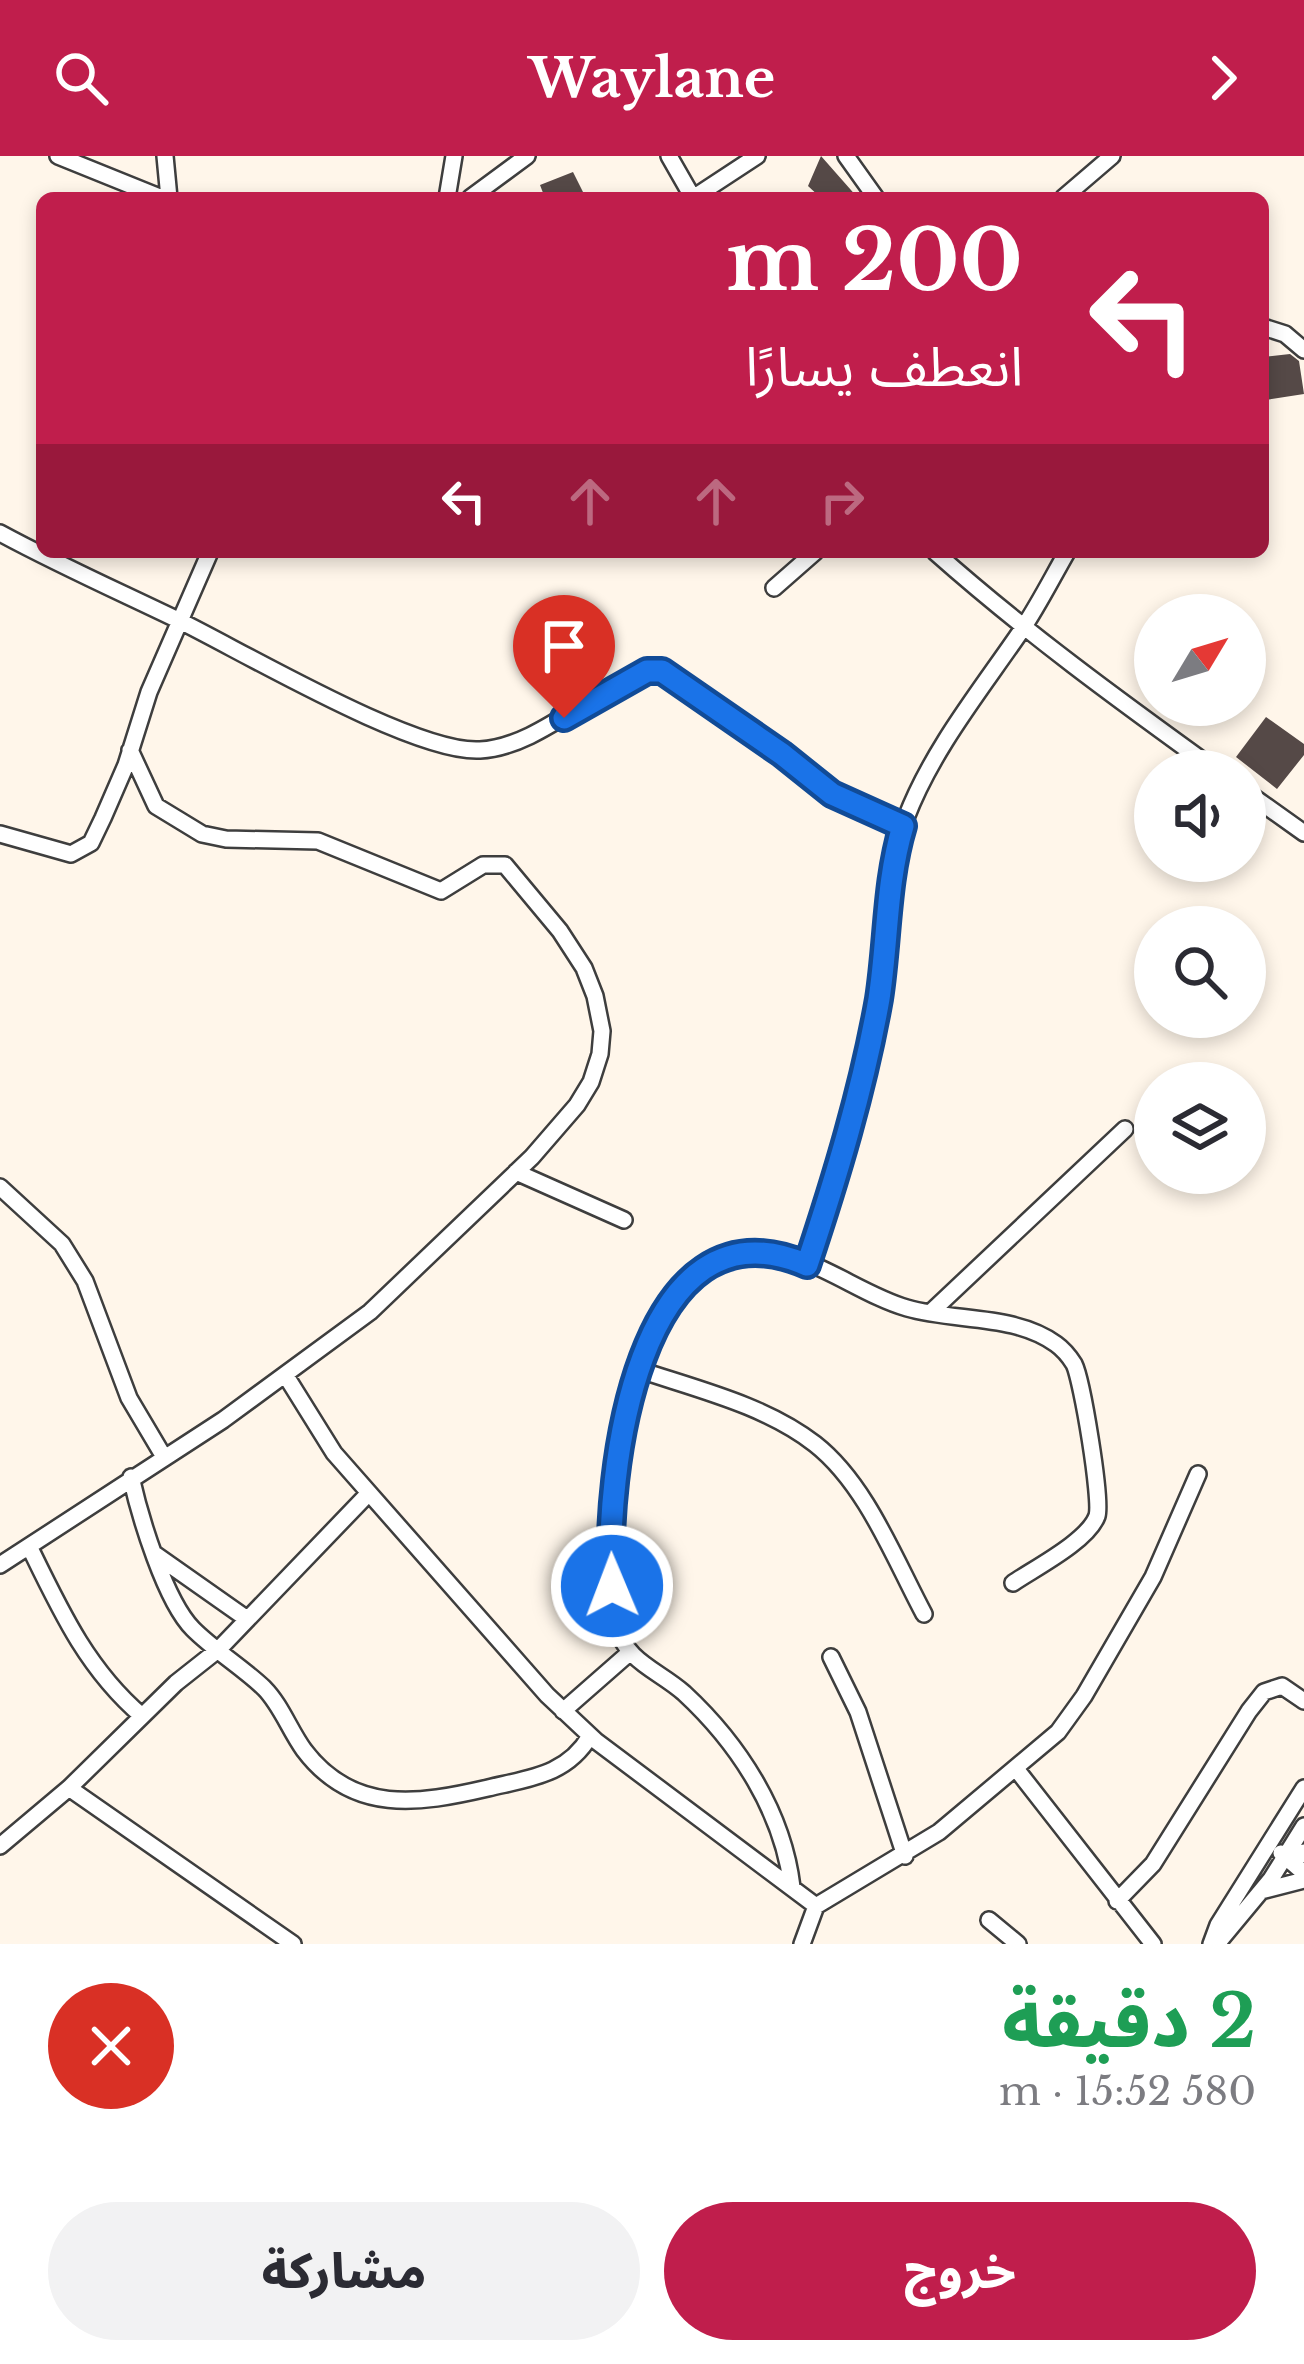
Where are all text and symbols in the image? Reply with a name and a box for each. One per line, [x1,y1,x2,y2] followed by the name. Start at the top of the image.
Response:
[48,45,114,111] icon: search
[529,45,775,112] text: Waylane
[1190,45,1256,111] icon: forward
[726,209,1023,313] text: 200 m
[1065,240,1221,396] icon: left
[745,334,1023,401] text: انعطف يسارًا
[431,468,497,534] icon: left
[557,468,623,534] icon: ahead
[683,468,749,534] icon: ahead
[809,468,875,534] icon: right
[1134,594,1266,726] north arrow
[1134,594,1266,1194] map controls
[513,595,615,718] pin
[531,613,597,679] icon: arrive
[1134,750,1266,882] button: sound
[1134,906,1266,1038] button: search
[1134,1062,1266,1194] button: layers
[549,1523,675,1649] position arrow
[1002,1977,1256,2066] text: 2 دقيقة
[48,1983,174,2109] button: close
[999,2067,1256,2116] text: 580 m · 15:52
[48,2202,640,2340] button: مشاركة
[664,2202,1256,2340] button: خروج

